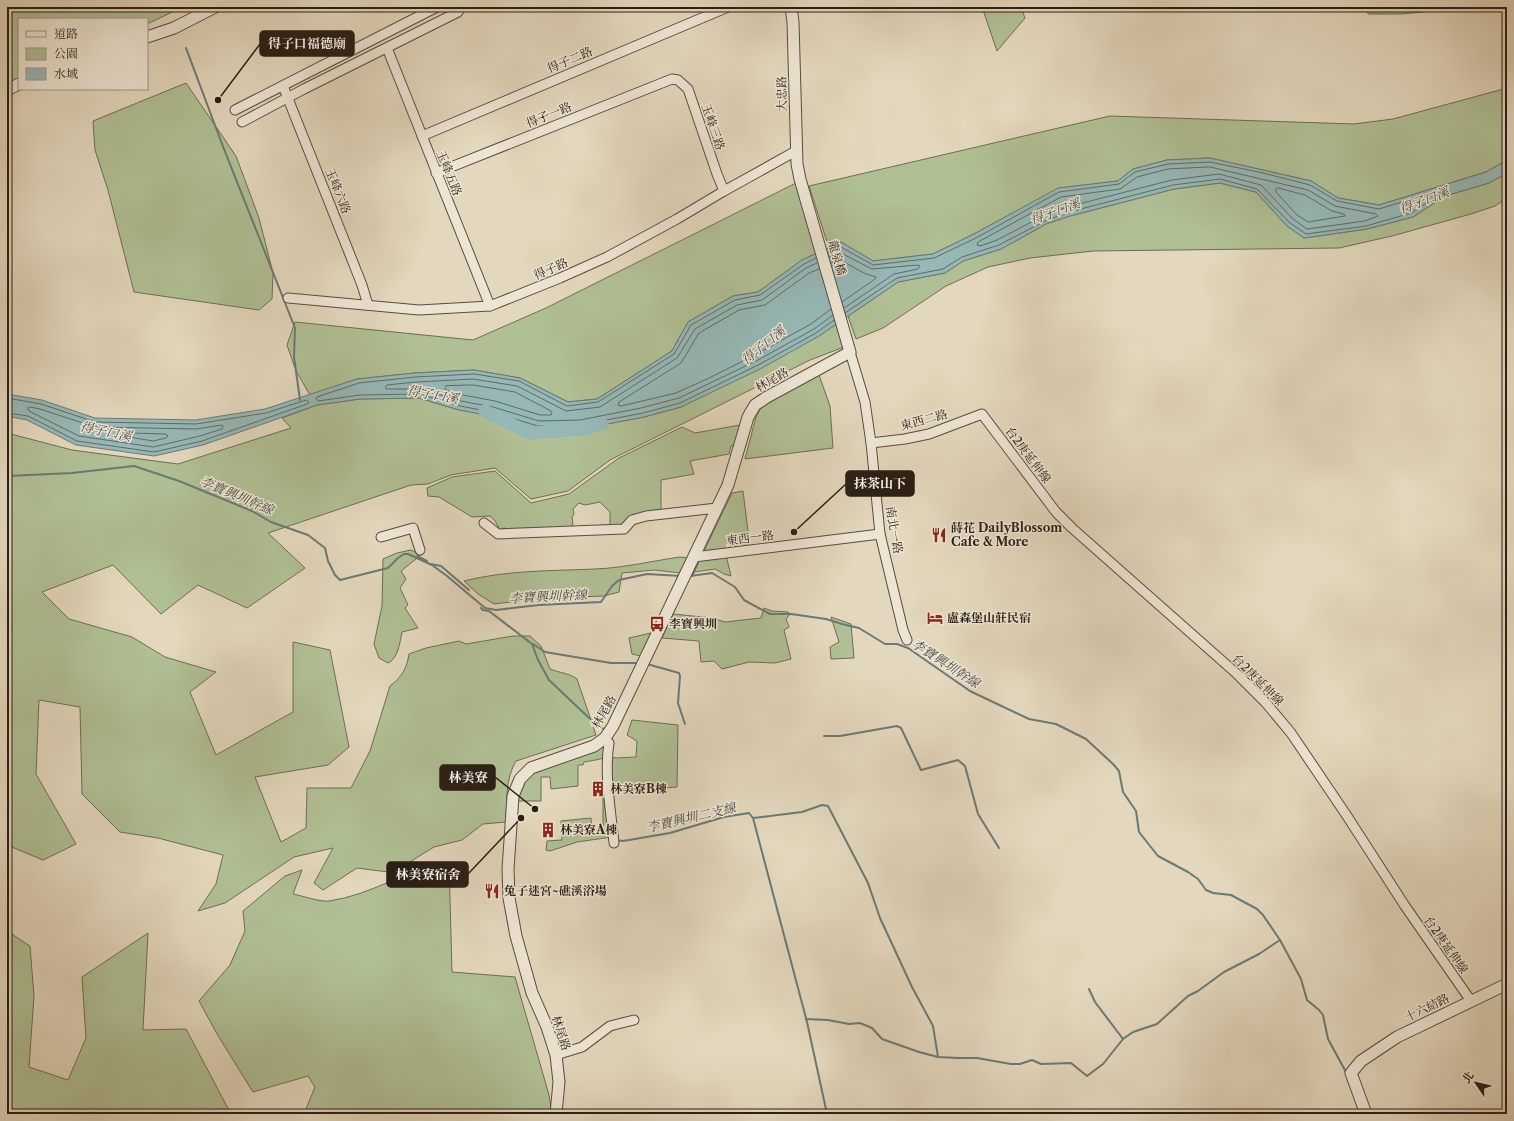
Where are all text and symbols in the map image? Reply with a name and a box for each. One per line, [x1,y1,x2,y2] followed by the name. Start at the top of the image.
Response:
[18,18,148,90] legend
[54,26,78,41] text: 道路
[260,31,354,56] callout: 得子口福德廟
[268,35,346,51] text: 得子口福德廟
[545,43,595,76] street label: 得子二路
[54,46,78,61] text: 公園
[54,66,78,81] text: 水域
[774,76,789,112] street label: 大忠路
[524,99,574,130] street label: 得子一路
[699,102,728,152] street label: 玉峰三路
[434,148,465,198] street label: 玉峰五路
[323,166,354,216] street label: 玉峰六路
[1397,182,1453,217] water label: 得子口溪
[1028,194,1084,227] water label: 得子口溪
[825,238,850,277] street label: 龍泉橋
[531,255,570,282] street label: 得子路
[738,321,790,368] water label: 得子口溪
[752,364,791,395] street label: 林尾路
[406,382,462,407] water label: 得子口溪
[899,406,949,433] street label: 東西二路
[79,418,135,445] water label: 得子口溪
[1002,423,1055,486] street label: 台2庚延伸線
[846,471,914,496] callout: 抹茶山下
[198,472,278,518] water label: 李寶興圳幹線
[854,475,906,491] text: 抹茶山下
[883,505,906,555] street label: 南北一路
[951,520,1062,549] place label: 蒔花 DailyBlossom Cafe & More
[930,526,948,544] restaurant icon: 蒔花 DailyBlossom Cafe & More
[725,527,775,548] street label: 東西一路
[509,586,589,606] water label: 李寶興圳幹線
[926,609,944,627] hotel icon: 盧森堡山莊民宿
[947,610,1031,625] place label: 盧森堡山莊民宿
[648,615,666,633] bus stop icon: 李寶興圳
[669,616,717,631] place label: 李寶興圳
[909,635,985,692] water label: 李寶興圳幹線
[1229,651,1287,709] street label: 台2庚延伸線
[588,692,619,731] street label: 林尾路
[440,765,495,790] callout: 林美寮
[448,769,488,785] text: 林美寮
[589,780,607,798] building icon: 林美寮B棟
[610,781,667,796] place label: 林美寮B棟
[645,799,739,835] water label: 李寶興圳二支線
[539,821,557,839] building icon: 林美寮A棟
[560,822,617,837] place label: 林美寮A棟
[387,862,468,887] callout: 林美寮宿舍
[395,866,461,882] text: 林美寮宿舍
[483,882,501,900] restaurant icon: 兔子迷宮~礁溪浴場
[504,883,607,898] place label: 兔子迷宮~礁溪浴場
[1421,913,1472,976] street label: 台2庚延伸線
[1402,990,1452,1025] street label: 十六結路
[549,1013,574,1052] street label: 林尾路
[1456,1063,1496,1103] north arrow
[1459,1069,1477,1086] text: 北

